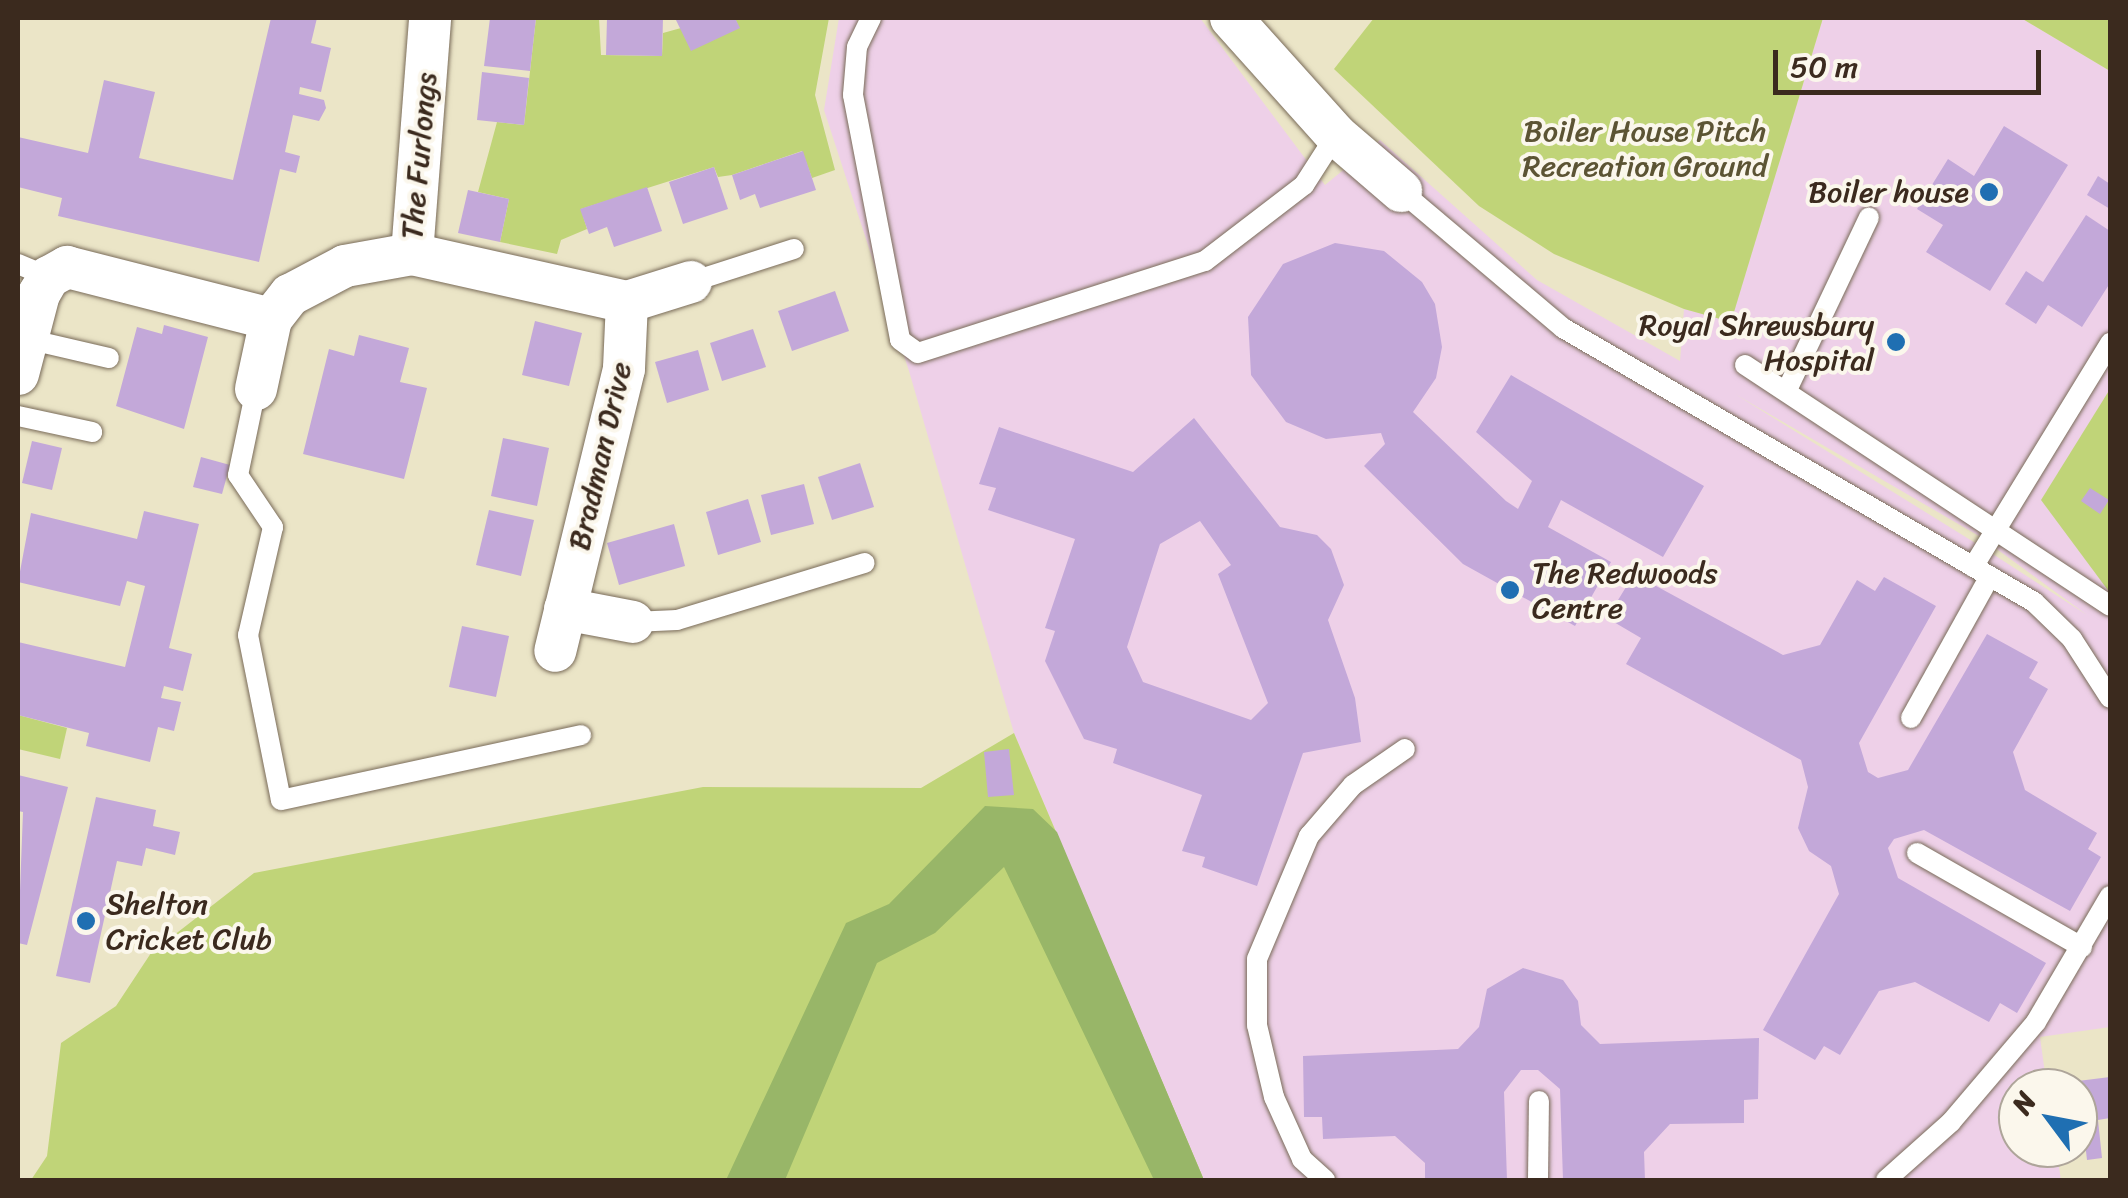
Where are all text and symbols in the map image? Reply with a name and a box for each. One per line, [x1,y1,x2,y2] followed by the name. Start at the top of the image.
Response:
[1778,30,2046,92] scale bar
[1790,40,1858,94] text: 50 m
[394,70,444,242] street label: The Furlongs
[1522,113,1768,184] park label: Boiler House Pitch Recreation Ground
[1808,174,1969,210] place label: Boiler house
[1978,181,2000,203] marker: Boiler house
[1637,307,1874,378] place label: Royal Shrewsbury Hospital
[1883,329,1909,355] marker: Royal Shrewsbury Hospital
[561,358,639,554] street label: Bradman Drive
[1532,555,1717,626] place label: The Redwoods Centre
[1497,577,1523,603] marker: The Redwoods Centre
[106,886,272,956] place label: Shelton Cricket Club
[75,910,97,932] marker: Shelton Cricket Club
[1998,1068,2098,1168] north arrow
[1998,1082,2050,1124] text: N

